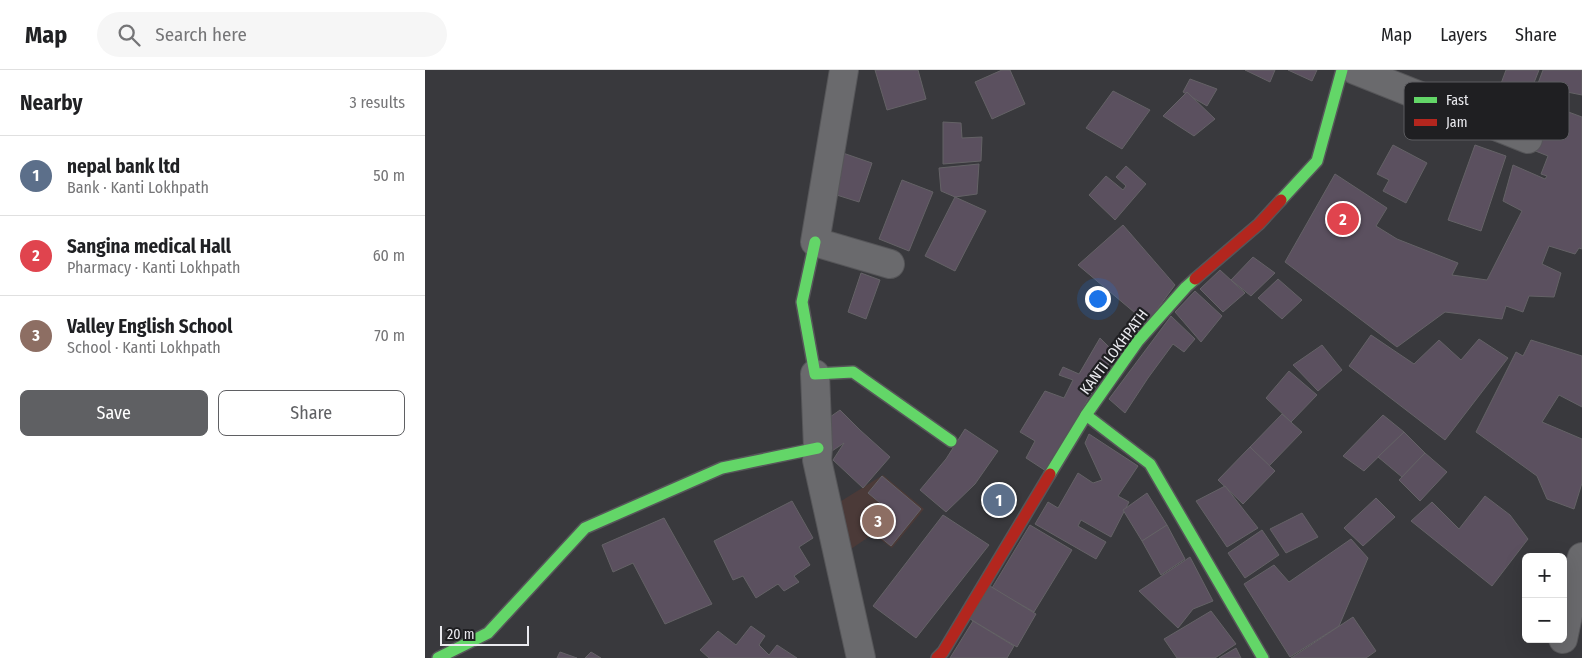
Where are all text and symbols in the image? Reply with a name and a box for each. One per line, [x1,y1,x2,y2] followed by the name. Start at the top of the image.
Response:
[97,12,447,57] search box
[25,21,67,49] text: Map
[115,21,143,49] icon: search
[155,23,247,46] text: Search here
[1381,24,1412,46] text: Map
[1440,24,1487,46] text: Layers
[1515,24,1557,46] text: Share
[1404,82,1569,140] legend
[20,90,82,116] text: Nearby
[1446,92,1469,109] text: Fast
[349,93,405,112] text: 3 results
[1446,114,1467,131] text: Jam
[67,155,180,178] text: nepal bank ltd
[33,166,39,185] text: 1
[373,166,405,185] text: 50 m
[67,178,209,197] text: Bank · Kanti Lokhpath
[1327,200,1359,238] pin: 2
[67,235,231,258] text: Sangina medical Hall
[32,246,40,265] text: 2
[373,246,405,265] text: 60 m
[67,258,241,277] text: Pharmacy · Kanti Lokhpath
[1085,286,1111,312] your location
[1076,306,1152,398] street label: KANTI LOKHPATH
[67,315,232,338] text: Valley English School
[32,326,40,345] text: 3
[374,326,405,345] text: 70 m
[67,338,221,357] text: School · Kanti Lokhpath
[20,390,208,436] button: Save
[218,390,405,436] button: Share
[983,481,1015,519] pin: 1
[862,502,894,540] pin: 3
[1522,553,1567,643] map controls
[1522,553,1567,598] button: +
[1522,598,1567,643] button: −
[440,623,529,646] scale bar
[447,626,475,643] text: 20 m

